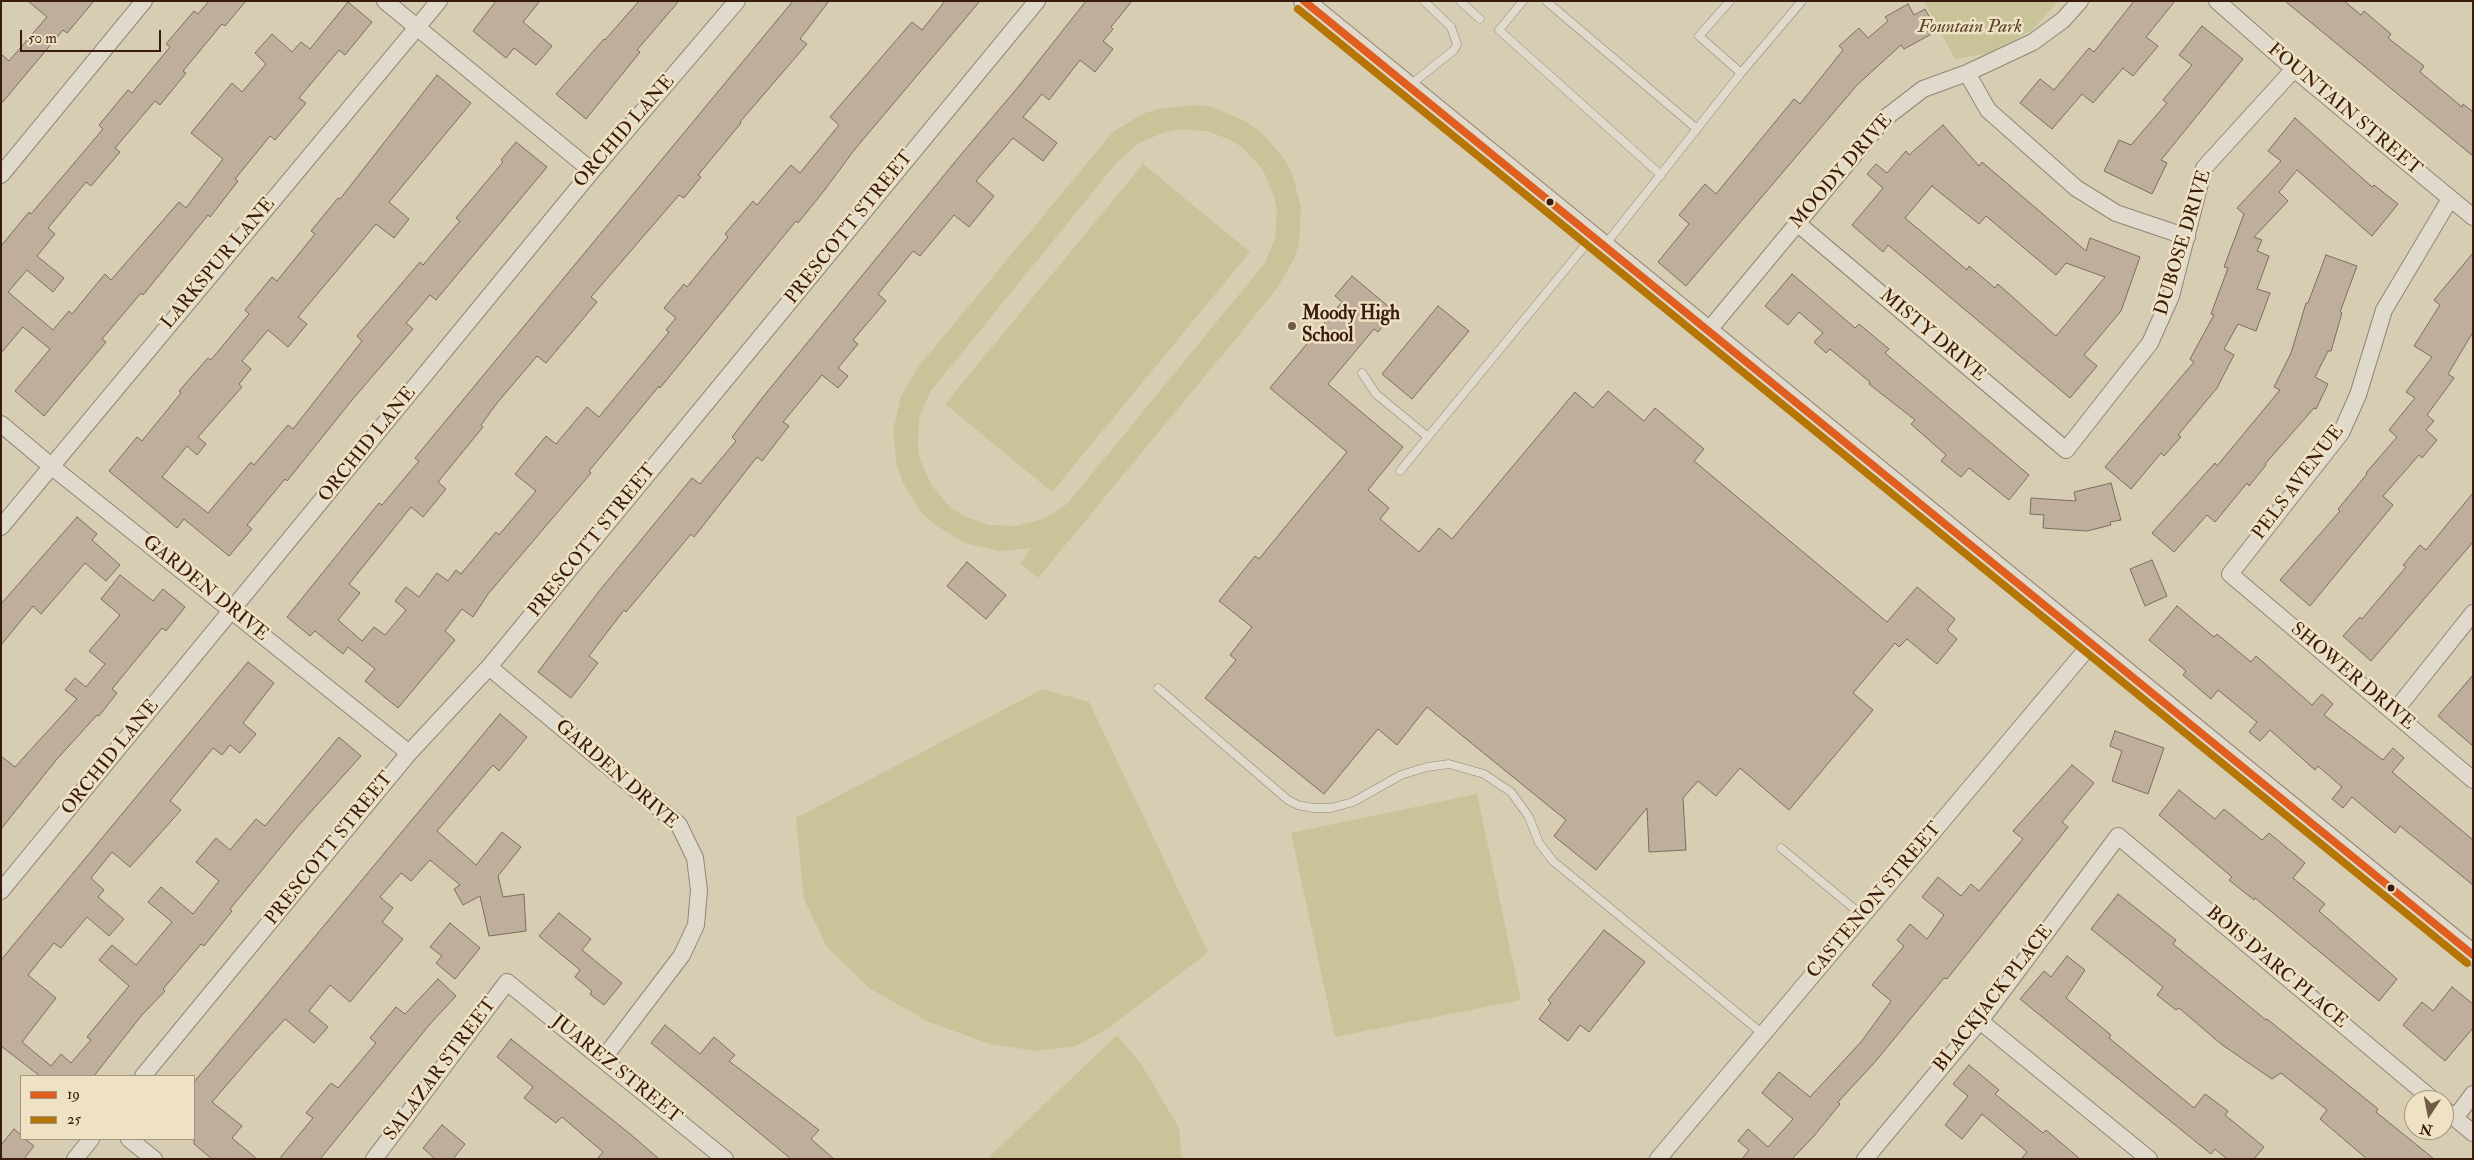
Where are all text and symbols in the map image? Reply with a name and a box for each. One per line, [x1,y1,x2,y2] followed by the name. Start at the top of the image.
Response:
[1918,17,2022,39] park label: Fountain Park
[22,20,164,52] scale bar
[28,29,57,48] text: 50 m
[2262,39,2426,181] street label: FOUNTAIN STREET
[570,71,680,193] street label: ORCHID LANE
[1786,110,1898,234] street label: MOODY DRIVE
[781,147,919,309] street label: PRESCOTT STREET
[2151,167,2217,319] street label: DUBOSE DRIVE
[157,193,281,335] street label: LARKSPUR LANE
[1545,197,1555,207] unlabelled marker
[1874,285,1990,387] street label: MISTY DRIVE
[1302,304,1400,348] place label: Moody High School
[1286,320,1298,332] marker: Moody High School
[314,383,422,507] street label: ORCHID LANE
[2248,421,2350,545] street label: PELS AVENUE
[524,460,662,622] street label: PRESCOTT STREET
[138,531,272,647] street label: GARDEN DRIVE
[2285,618,2419,736] street label: SHOWER DRIVE
[57,696,165,820] street label: ORCHID LANE
[550,715,682,835] street label: GARDEN DRIVE
[261,768,399,930] street label: PRESCOTT STREET
[1803,818,1947,984] street label: CASTENON STREET
[2386,883,2396,893] unlabelled marker
[2201,902,2351,1034] street label: BOIS D'ARC PLACE
[1929,921,2059,1077] street label: BLACKJACK PLACE
[380,994,502,1146] street label: SALAZAR STREET
[546,1011,686,1129] street label: JUAREZ STREET
[20,1075,195,1140] legend
[67,1085,80,1104] text: 19
[2404,1090,2454,1140] north arrow
[67,1110,81,1129] text: 25
[2418,1120,2434,1139] text: N

